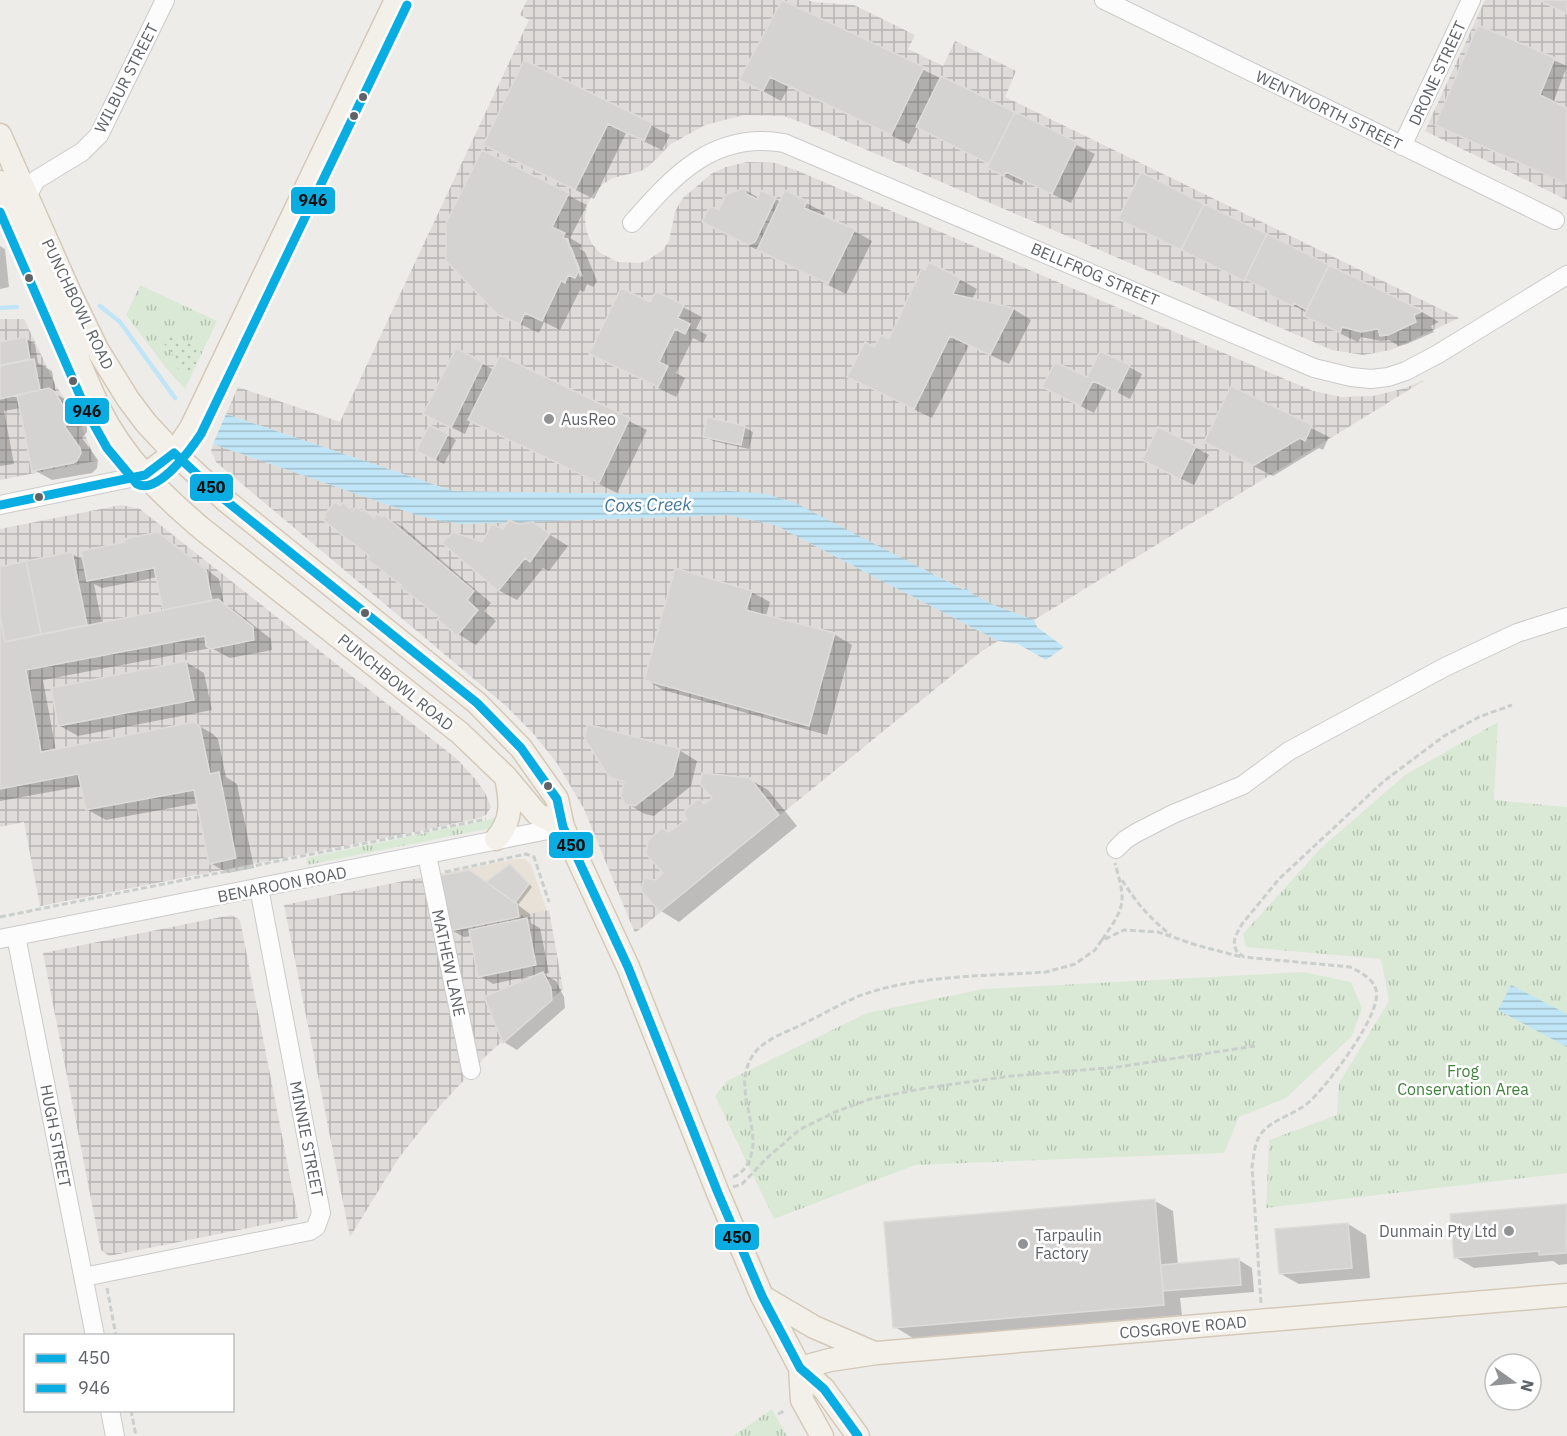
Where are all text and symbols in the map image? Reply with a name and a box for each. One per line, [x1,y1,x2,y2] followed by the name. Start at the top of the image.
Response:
[1404,18,1470,128] street label: DRONE STREET
[90,20,162,136] street label: WILBUR STREET
[1253,66,1405,154] street label: WENTWORTH STREET
[357,91,369,103] unlabelled marker
[348,110,360,122] unlabelled marker
[290,186,336,215] line badge: 946
[299,190,328,210] text: 946
[38,235,118,373] street label: PUNCHBOWL ROAD
[1028,238,1162,310] street label: BELLFROG STREET
[23,272,35,284] unlabelled marker
[67,375,79,387] unlabelled marker
[64,397,110,425] line badge: 946
[73,401,102,421] text: 946
[561,409,616,429] place label: AusReo
[542,412,556,426] marker: AusReo
[189,473,234,502] line badge: 450
[197,477,226,497] text: 450
[33,491,45,503] unlabelled marker
[604,492,692,517] water label: Coxs Creek
[359,607,371,619] unlabelled marker
[334,629,458,735] street label: PUNCHBOWL ROAD
[542,780,554,792] unlabelled marker
[548,831,594,859] line badge: 450
[557,835,586,855] text: 450
[216,862,348,906] street label: BENAROON ROAD
[428,907,470,1019] street label: MATHEW LANE
[1397,1061,1529,1099] park label: Frog Conservation Area
[286,1079,328,1199] street label: MINNIE STREET
[36,1083,76,1189] street label: HUGH STREET
[1379,1221,1497,1241] place label: Dunmain Pty Ltd
[714,1223,760,1251] line badge: 450
[1502,1224,1516,1238] marker: Dunmain Pty Ltd
[1035,1225,1102,1263] place label: Tarpaulin Factory
[723,1227,752,1247] text: 450
[1016,1237,1030,1251] marker: Tarpaulin Factory
[1119,1311,1247,1343] street label: COSGROVE ROAD
[24,1334,234,1412] legend
[78,1346,110,1369] text: 450
[1483,1352,1543,1412] north arrow
[78,1376,110,1399] text: 946
[1516,1378,1539,1394] text: N

